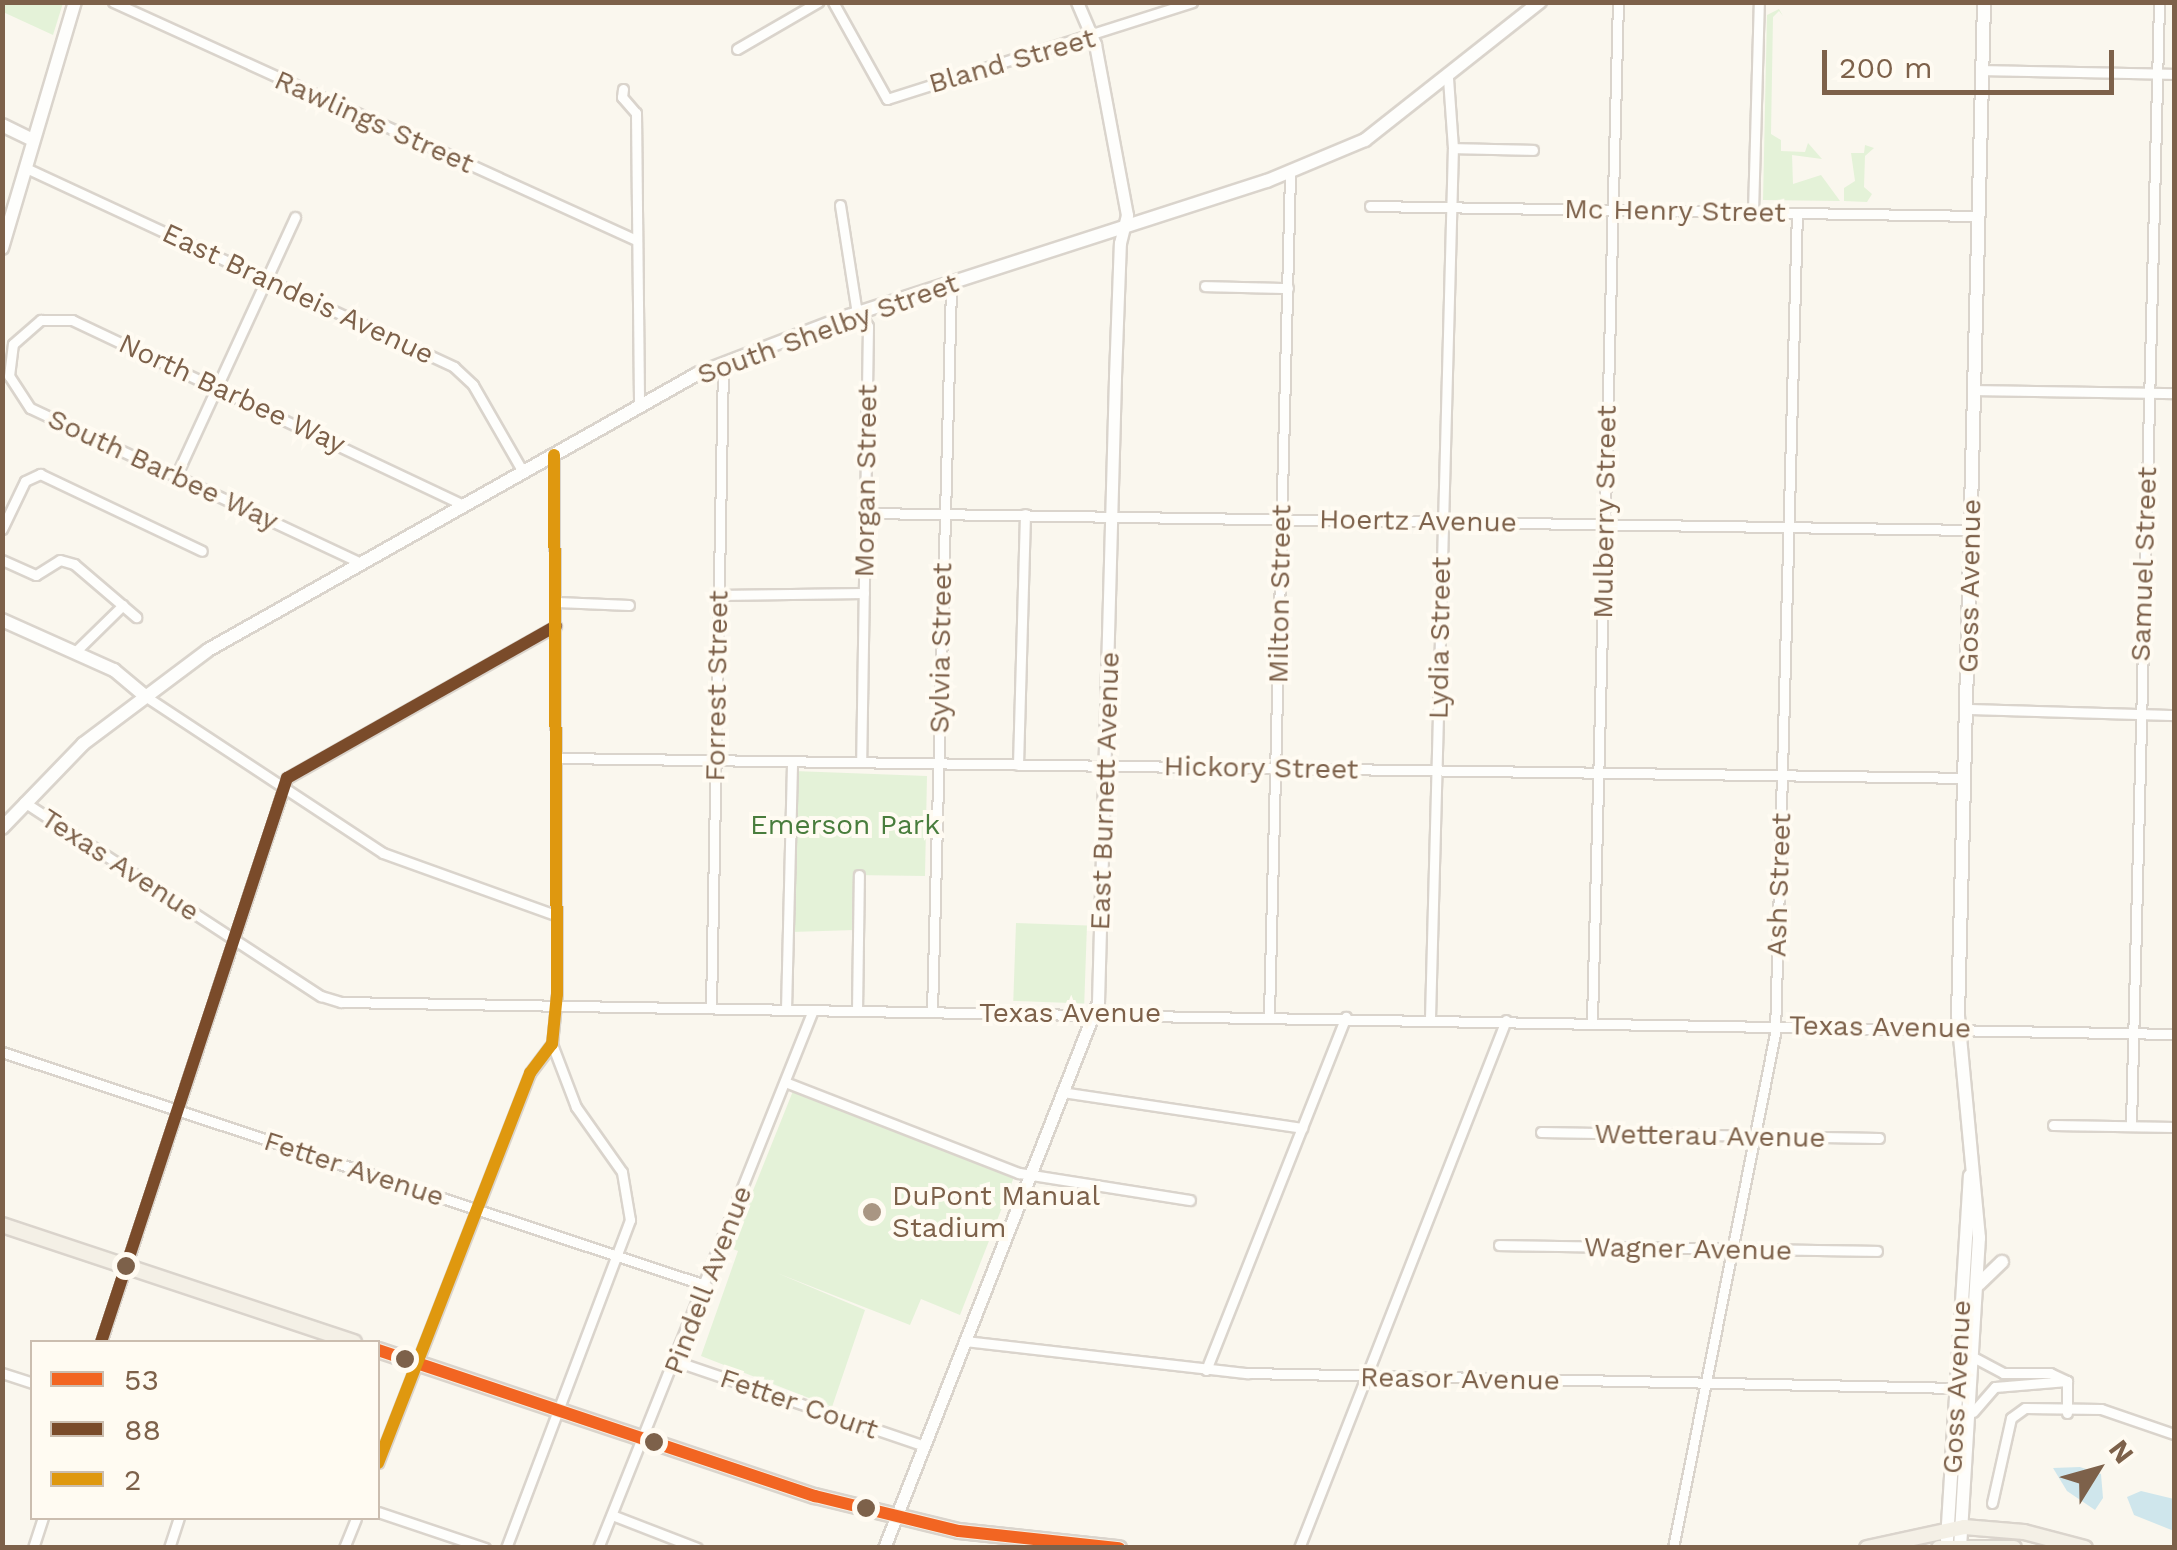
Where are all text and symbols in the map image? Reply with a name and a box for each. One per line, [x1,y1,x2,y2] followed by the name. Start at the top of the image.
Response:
[925,21,1099,101] street label: Bland Street
[1827,30,2120,92] scale bar
[1839,50,1933,85] text: 200 m
[269,63,479,181] street label: Rawlings Street
[1564,192,1786,230] street label: Mc Henry Street
[156,216,440,372] street label: East Brandeis Avenue
[693,266,963,392] street label: South Shelby Street
[113,327,351,461] street label: North Barbee Way
[848,384,884,578] street label: Morgan Street
[42,402,284,538] street label: South Barbee Way
[1586,405,1624,619] street label: Mulberry Street
[2124,465,2164,663] street label: Samuel Street
[1952,498,1988,674] street label: Goss Avenue
[1318,502,1518,540] street label: Hoertz Avenue
[1262,504,1298,684] street label: Milton Street
[1422,556,1458,720] street label: Lydia Street
[923,562,959,734] street label: Sylvia Street
[699,590,735,782] street label: Forrest Street
[1083,650,1127,932] street label: East Burnett Avenue
[1163,749,1359,787] street label: Hickory Street
[34,801,206,929] street label: Texas Avenue
[750,808,940,842] park label: Emerson Park
[1760,812,1798,958] street label: Ash Street
[978,996,1162,1030] street label: Texas Avenue
[1788,1009,1972,1045] street label: Texas Avenue
[1594,1117,1826,1155] street label: Wetterau Avenue
[259,1124,449,1214] street label: Fetter Avenue
[892,1179,1100,1245] place label: DuPont Manual Stadium
[656,1180,760,1380] street label: Pindell Avenue
[861,1201,883,1223] marker: DuPont Manual Stadium
[1583,1230,1793,1268] street label: Wagner Avenue
[116,1256,136,1276] unlabelled marker
[1936,1299,1978,1475] street label: Goss Avenue
[30,1340,380,1520] legend
[395,1349,415,1369] unlabelled marker
[1359,1360,1561,1398] street label: Reasor Avenue
[715,1361,883,1447] street label: Fetter Court
[124,1362,159,1397] text: 53
[124,1412,161,1447] text: 88
[2047,1420,2147,1520] north arrow
[644,1432,664,1452] unlabelled marker
[2102,1433,2141,1470] text: N
[124,1462,142,1497] text: 2
[856,1498,876,1518] unlabelled marker

